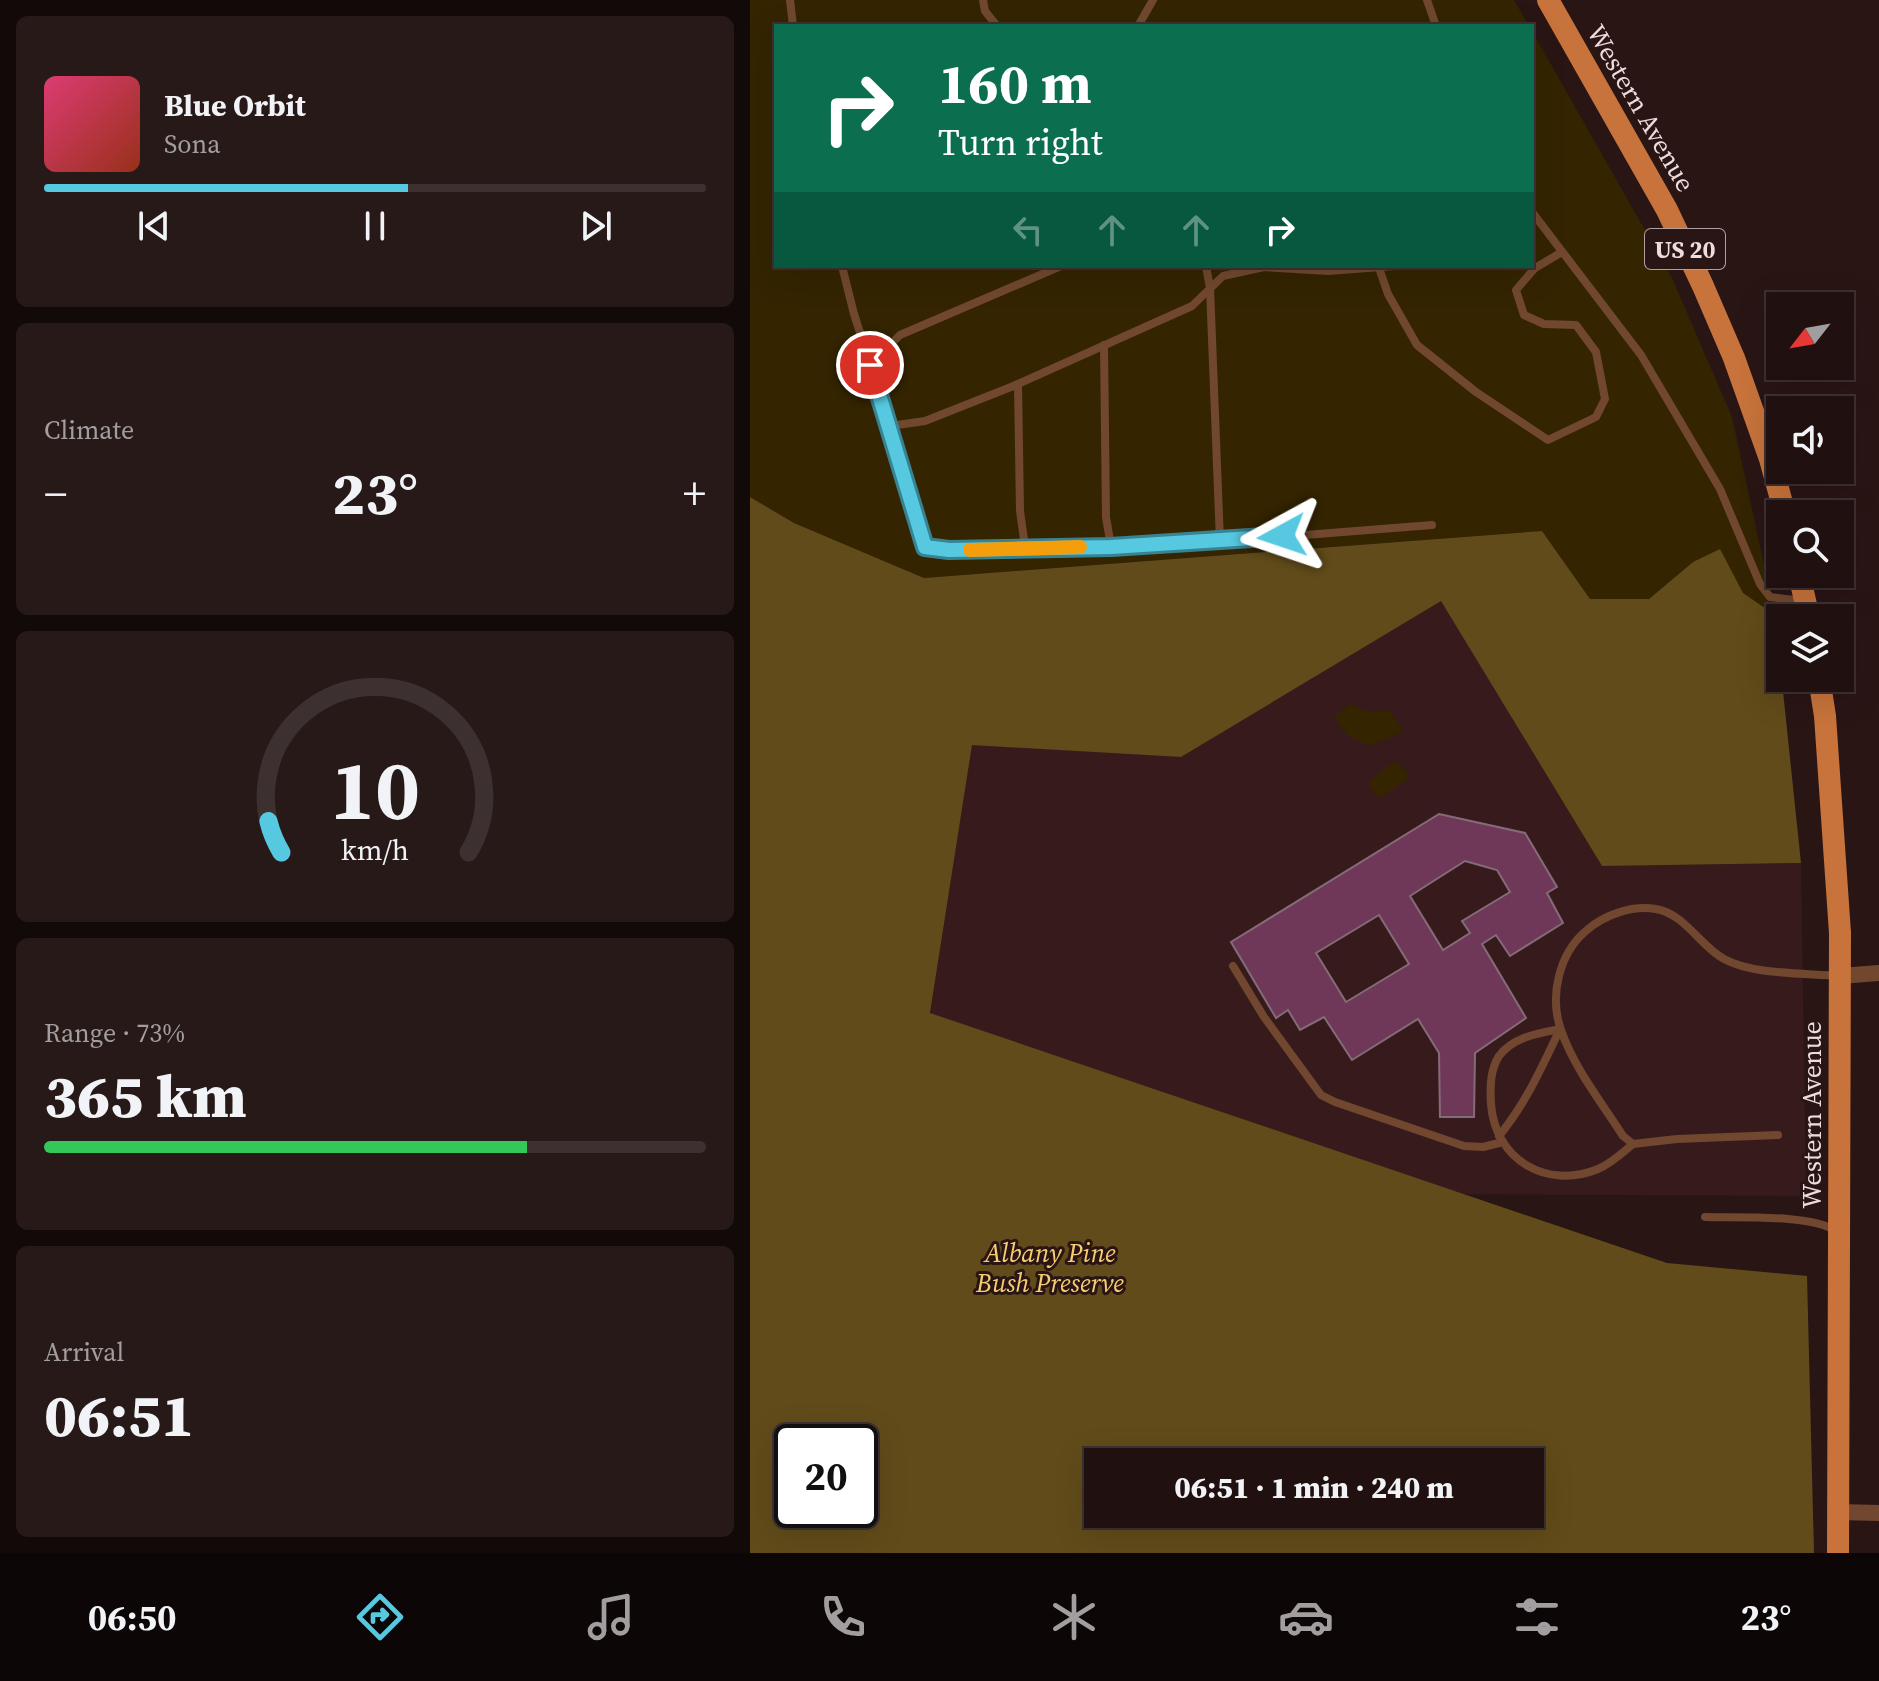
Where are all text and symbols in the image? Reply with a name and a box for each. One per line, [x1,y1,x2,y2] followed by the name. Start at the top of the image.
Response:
[1579,18,1703,198] street label: Western Avenue
[938,45,1092,122] text: 160 m
[806,56,910,160] icon: right
[164,85,306,126] text: Blue Orbit
[938,118,1103,167] text: Turn right
[164,126,221,162] text: Sona
[132,204,176,248] icon: previous
[353,204,397,248] icon: pause
[574,204,618,248] icon: next
[1006,208,1050,252] icon: left
[1090,208,1134,252] icon: ahead
[1174,208,1218,252] icon: ahead
[1258,208,1302,252] icon: right
[1645,229,1725,269] road number: US 20
[1766,292,1854,380] north arrow
[1766,292,1854,692] map controls
[836,331,904,399] pin
[848,343,892,387] icon: arrive
[1766,396,1854,484] button: sound
[44,412,134,448] text: Climate
[332,452,418,534] text: 23°
[44,463,67,524] text: −
[683,463,706,524] text: +
[1240,494,1324,578] position arrow
[1766,500,1854,588] button: search
[1766,604,1854,692] button: layers
[330,732,420,846] text: 10
[341,830,409,870] text: km/h
[44,1015,185,1051] text: Range · 73%
[1794,1021,1830,1209] street label: Western Avenue
[44,1055,247,1137] text: 365 km
[975,1235,1124,1301] park label: Albany Pine Bush Preserve
[44,1334,124,1370] text: Arrival
[44,1374,194,1456] text: 06:51
[774,1424,878,1528] speed limit sign: 20
[1174,1467,1454,1508] text: 06:51 · 1 min · 240 m
[352,1589,408,1645] icon: directions
[583,1589,639,1645] icon: music
[815,1589,871,1645] icon: phone
[1046,1589,1102,1645] icon: climate
[1278,1589,1334,1645] icon: car
[1509,1589,1565,1645] icon: filters
[88,1593,177,1642] text: 06:50
[1740,1593,1791,1642] text: 23°

